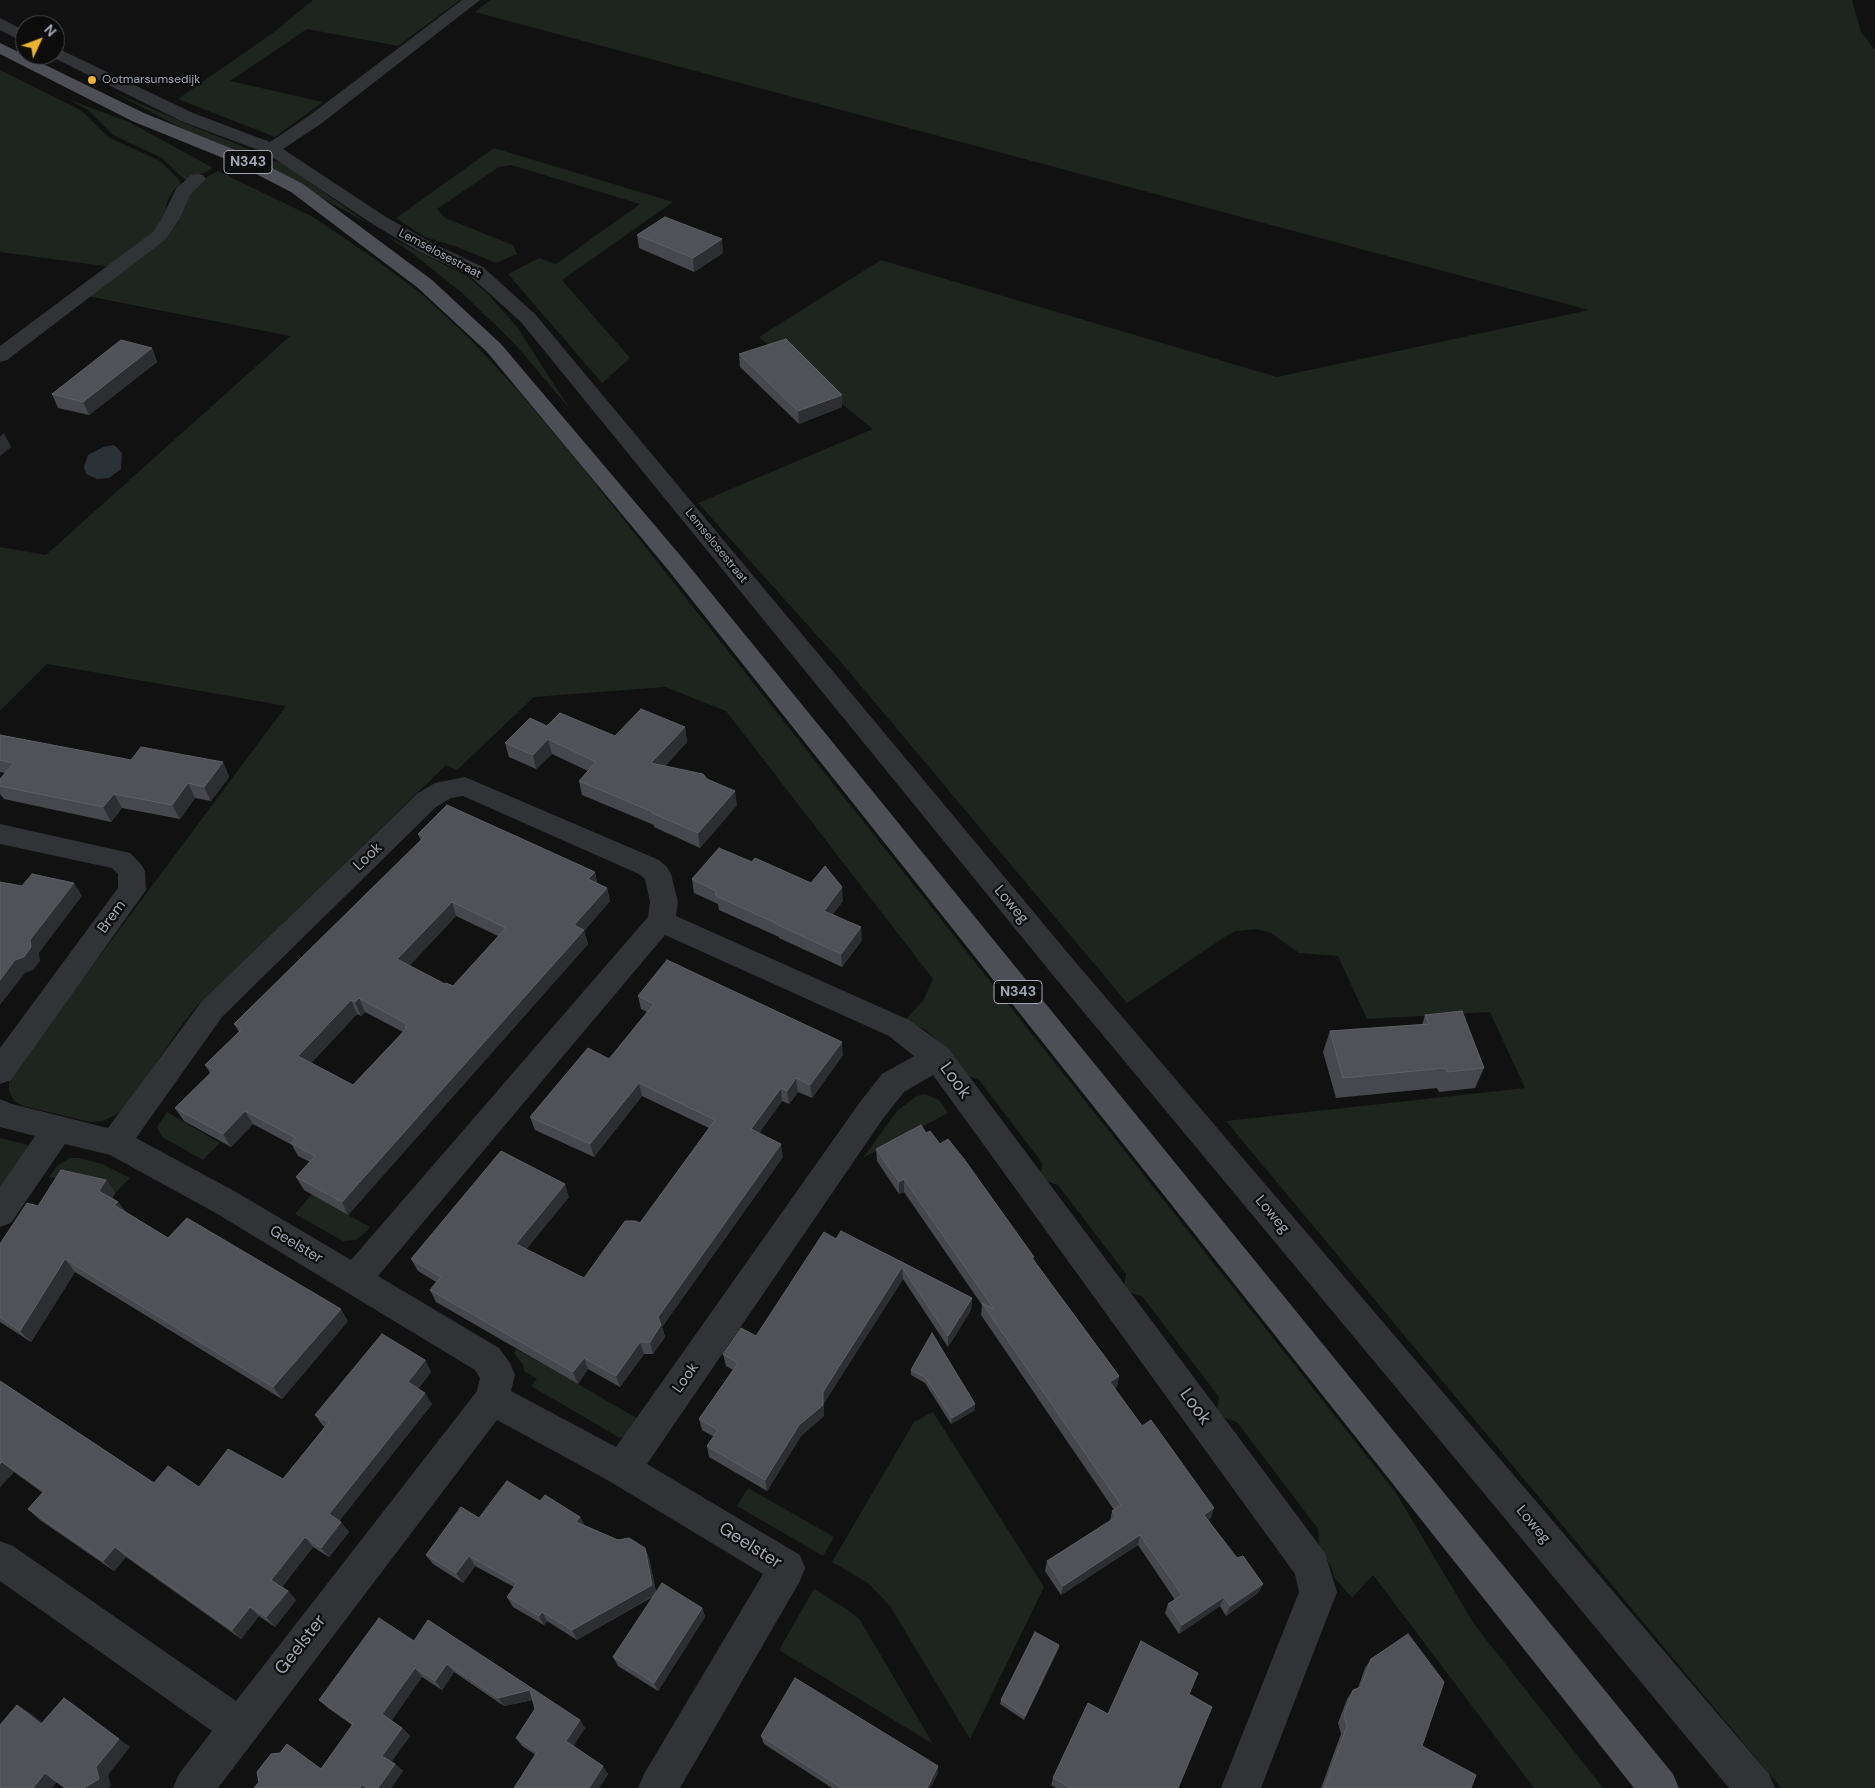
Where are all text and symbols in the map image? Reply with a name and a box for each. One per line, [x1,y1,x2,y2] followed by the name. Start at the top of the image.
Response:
[15,15,65,65] north arrow
[40,21,60,40] text: N
[102,73,200,87] place label: Ootmarsumsedijk
[86,74,98,86] marker: Ootmarsumsedijk
[224,150,272,173] road number: N343
[396,226,484,282] street label: Lemselosestraat
[682,506,750,586] street label: Lemselosestraat
[350,839,386,875] street label: Look
[990,882,1032,928] street label: Loweg
[94,897,130,937] street label: Brem
[994,980,1042,1004] road number: N343
[935,1059,975,1103] street label: Look
[1251,1192,1293,1238] street label: Loweg
[266,1222,326,1268] street label: Geelster
[669,1359,703,1397] street label: Look
[1175,1385,1215,1429] street label: Look
[1512,1502,1554,1548] street label: Loweg
[714,1518,786,1574] street label: Geelster
[271,1611,331,1679] street label: Geelster

